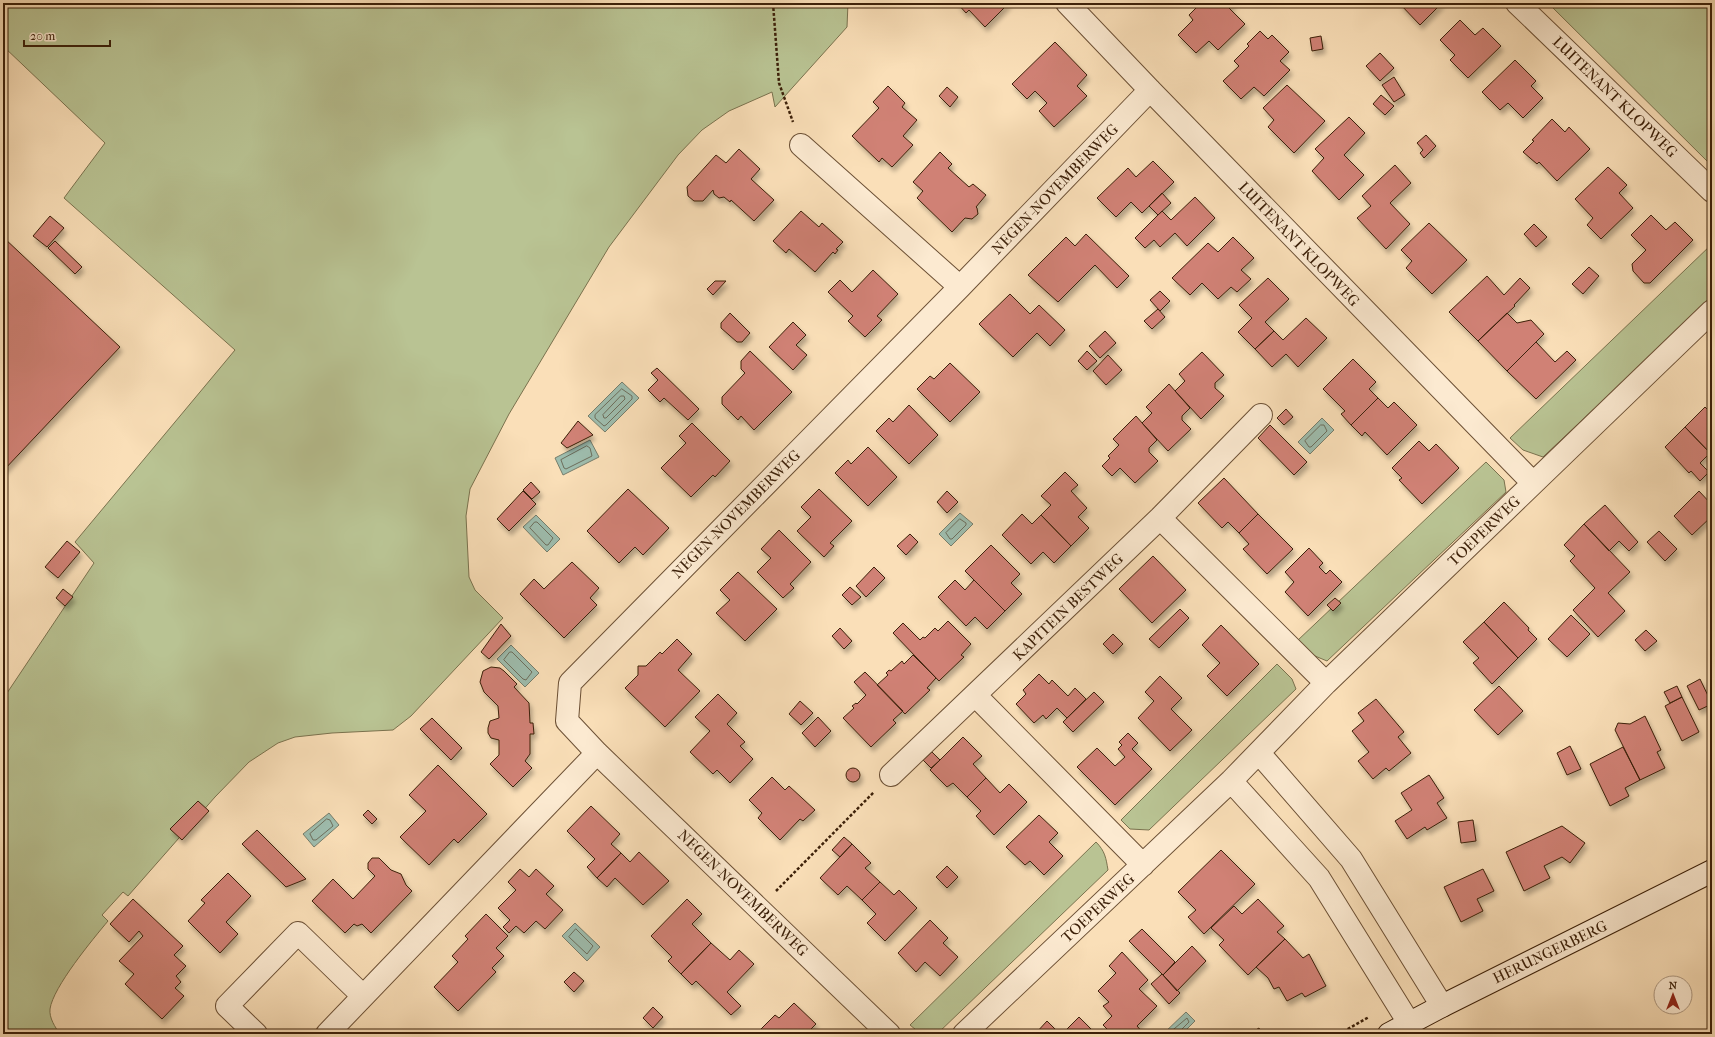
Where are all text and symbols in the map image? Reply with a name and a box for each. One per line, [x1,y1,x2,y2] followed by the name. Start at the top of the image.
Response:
[24,22,110,48] scale bar
[30,29,55,43] text: 20 m
[1549,33,1681,161] street label: LUITENANT KLOPWEG
[988,120,1122,258] street label: NEGEN-NOVEMBERWEG
[1235,178,1363,310] street label: LUITENANT KLOPWEG
[668,446,804,582] street label: NEGEN-NOVEMBERWEG
[1444,492,1524,570] street label: TOEPERWEG
[1009,549,1127,664] street label: KAPITEIN BESTWEG
[674,826,812,960] street label: NEGEN-NOVEMBERWEG
[1058,869,1139,946] street label: TOEPERWEG
[1490,916,1610,987] street label: HERUNGERBERG
[1653,975,1693,1015] north arrow
[1669,979,1678,992] text: N

